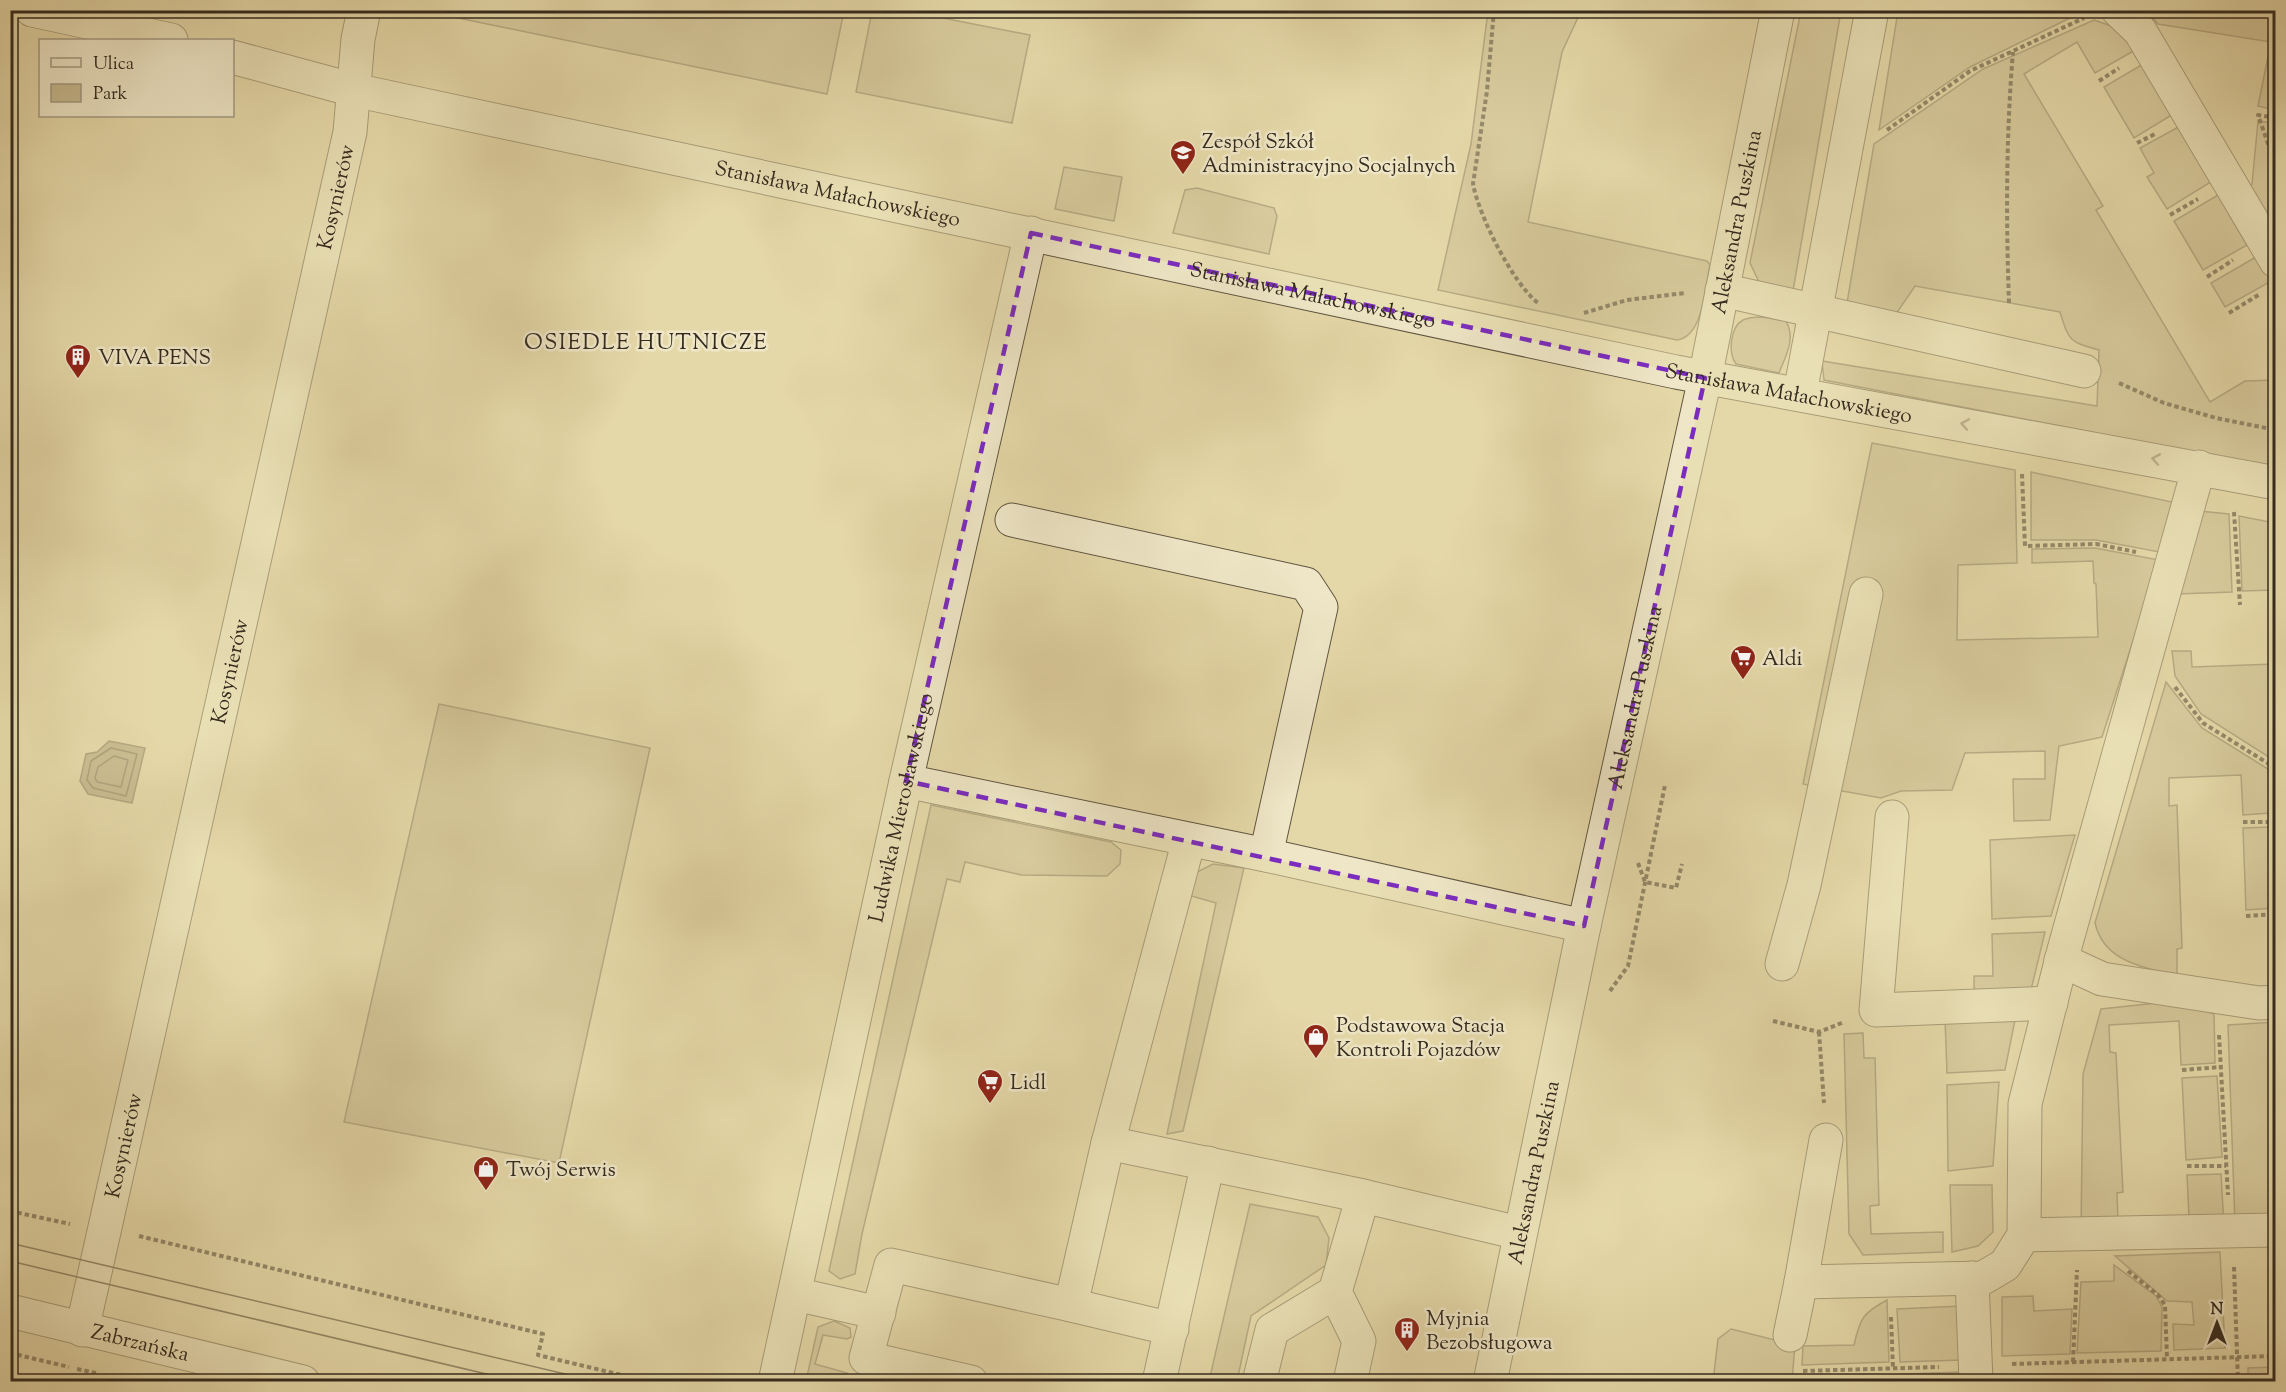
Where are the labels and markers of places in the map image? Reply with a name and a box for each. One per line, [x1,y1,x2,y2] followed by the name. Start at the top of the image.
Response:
[1202,128,1456,182] place label: Zespół Szkół Administracyjno Socjalnych
[1168,138,1198,176] school or university icon: Zespół Szkół Administracyjno Socjalnych
[63,342,93,380] building icon: VIVA PENS
[98,344,211,374] place label: VIVA PENS
[1728,643,1758,681] supermarket icon: Aldi
[1762,645,1803,675] place label: Aldi
[1336,1012,1505,1066] place label: Podstawowa Stacja Kontroli Pojazdów
[1301,1022,1331,1060] shop icon: Podstawowa Stacja Kontroli Pojazdów
[975,1067,1005,1105] supermarket icon: Lidl
[1010,1069,1046,1099] place label: Lidl
[471,1154,501,1192] shop icon: Twój Serwis
[506,1156,616,1186] place label: Twój Serwis
[1426,1305,1553,1359] place label: Myjnia Bezobsługowa
[1392,1315,1422,1353] building icon: Myjnia Bezobsługowa

